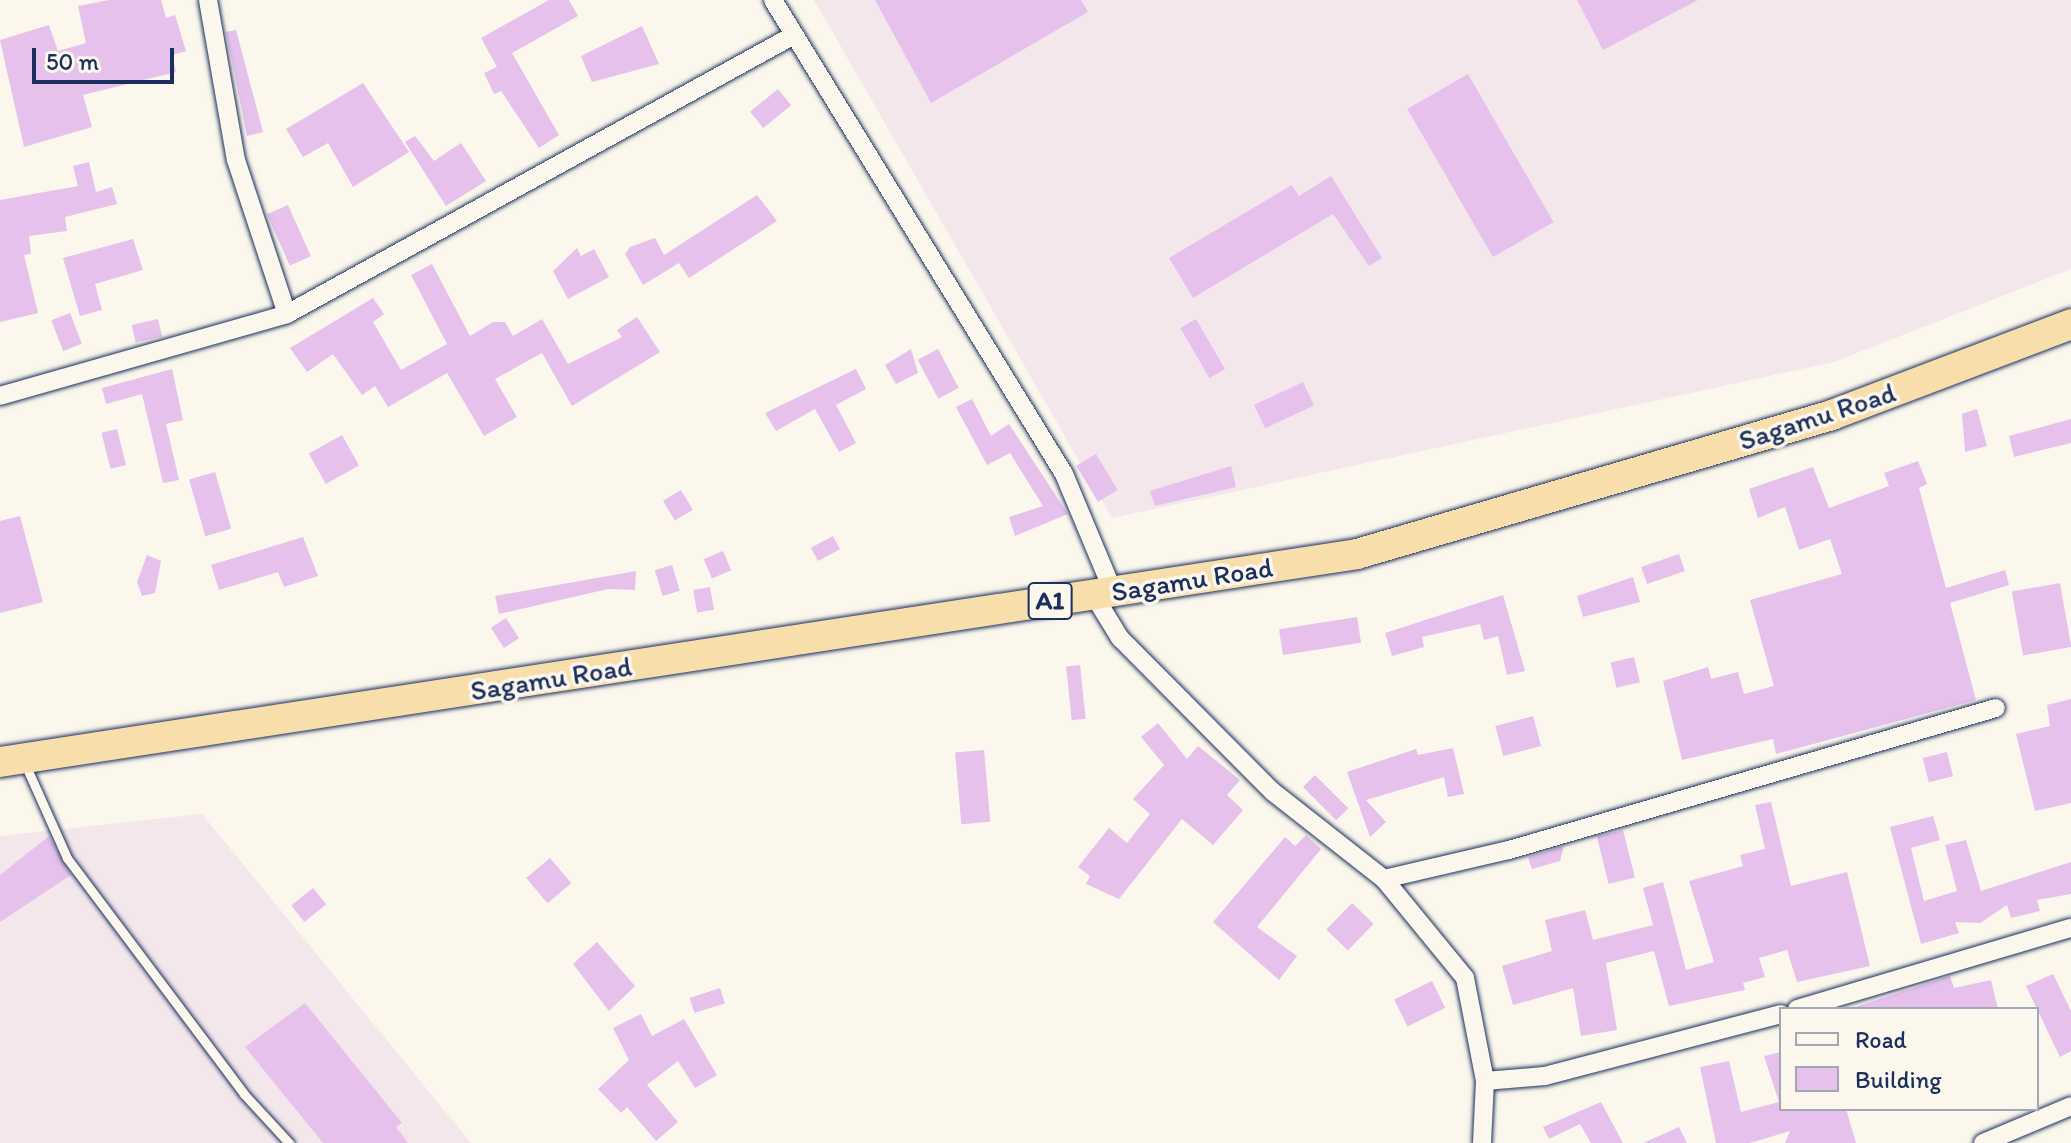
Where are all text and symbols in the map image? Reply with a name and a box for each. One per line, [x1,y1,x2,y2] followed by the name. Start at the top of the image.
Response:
[36,32,178,82] scale bar
[46,47,99,76] text: 50 m
[1734,375,1900,457] street label: Sagamu Road
[1109,550,1275,608] street label: Sagamu Road
[1026,579,1074,623] road number: A1
[468,649,634,707] street label: Sagamu Road
[1779,1007,2039,1111] legend
[1855,1025,1907,1054] text: Road
[1855,1065,1942,1094] text: Building

